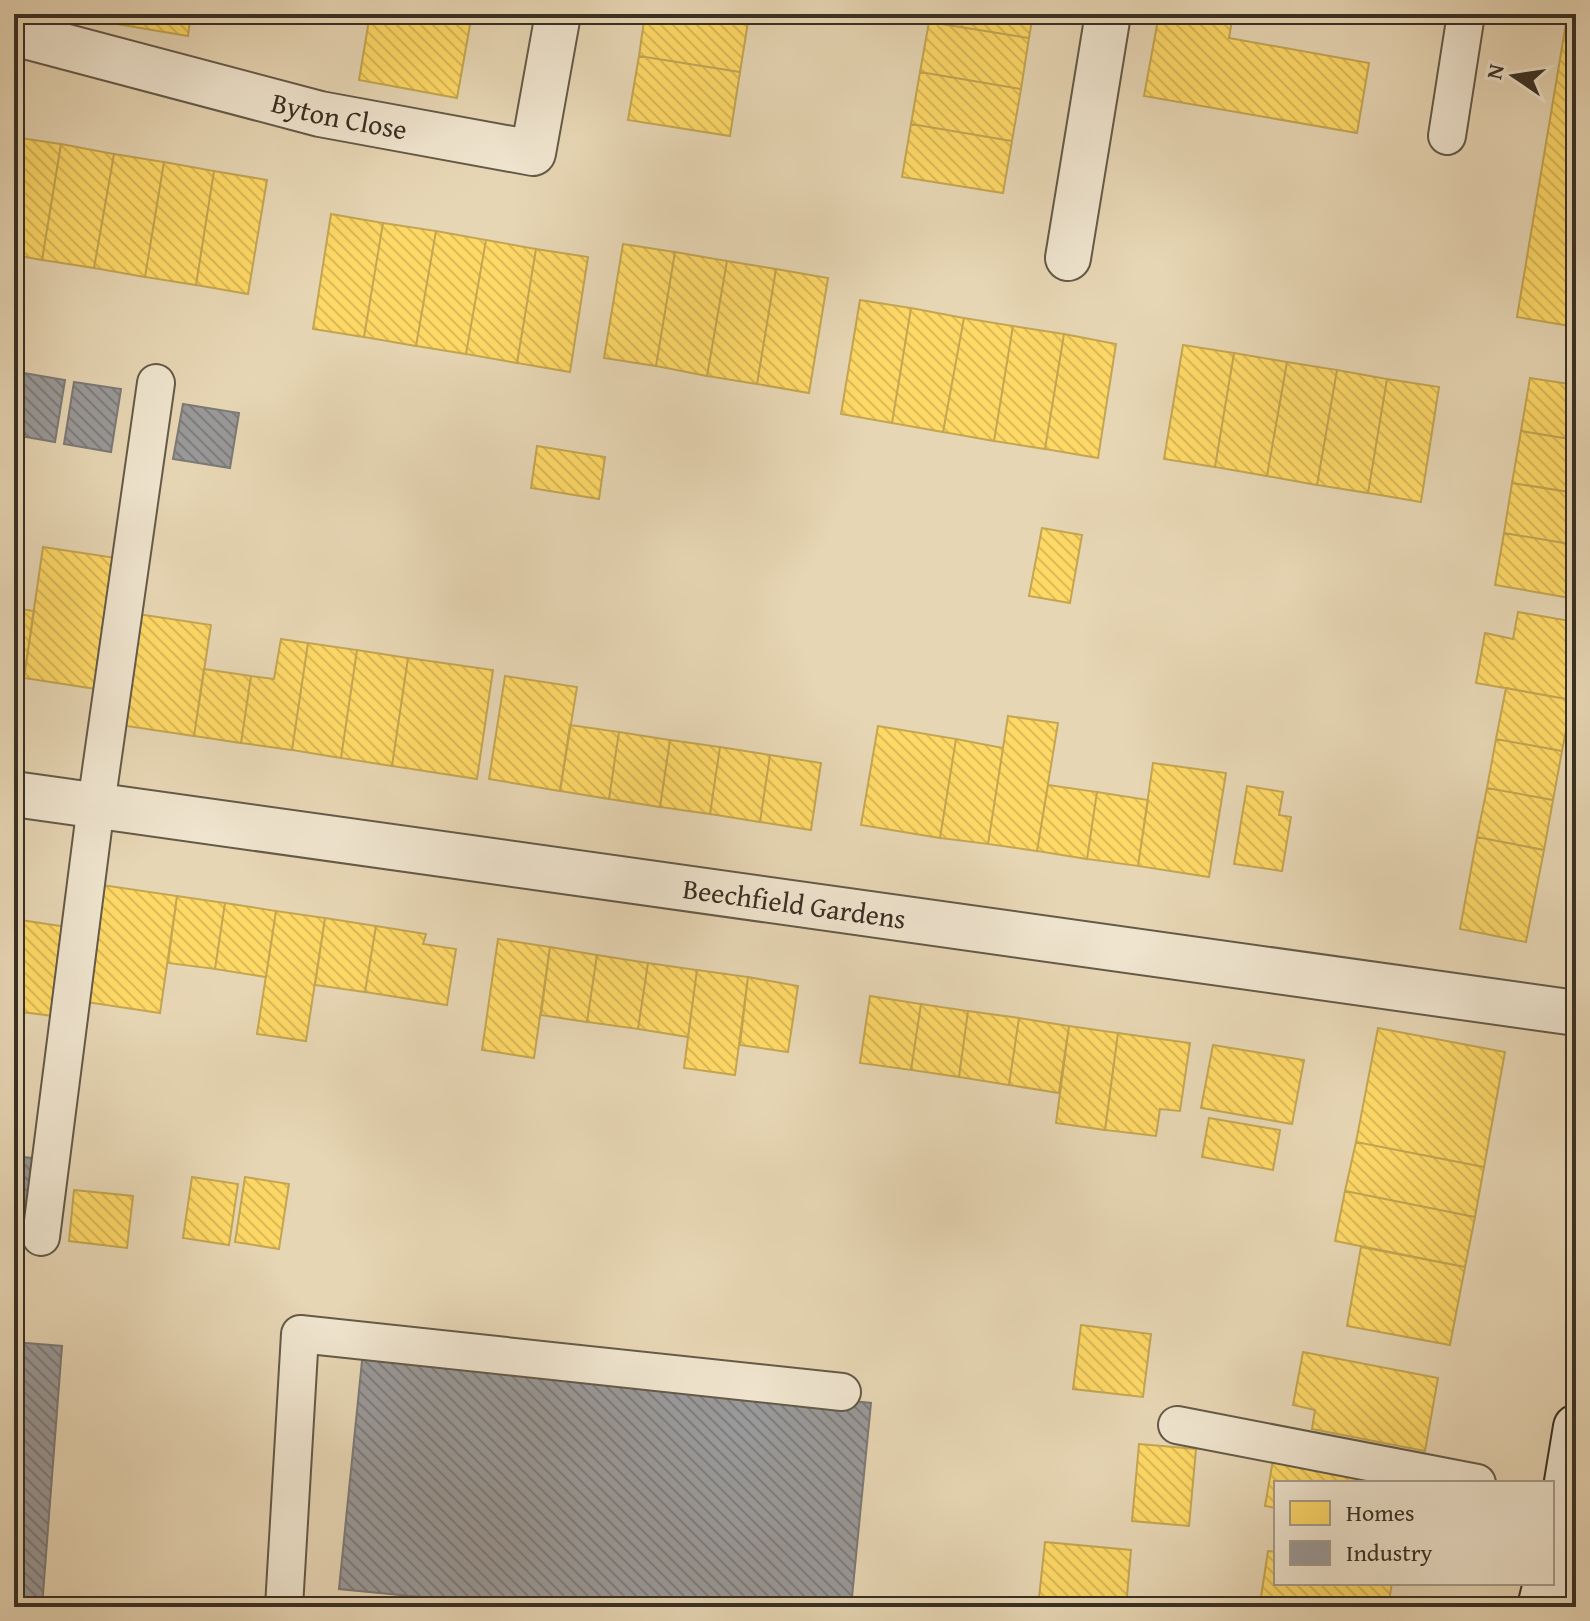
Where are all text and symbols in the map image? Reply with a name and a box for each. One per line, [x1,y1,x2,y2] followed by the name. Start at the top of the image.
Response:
[1474,36,1554,116] north arrow
[1477,60,1512,82] text: N
[267,81,411,150] street label: Byton Close
[680,867,909,939] street label: Beechfield Gardens
[1274,1481,1554,1585] legend
[1346,1495,1415,1530] text: Homes
[1346,1535,1433,1570] text: Industry

